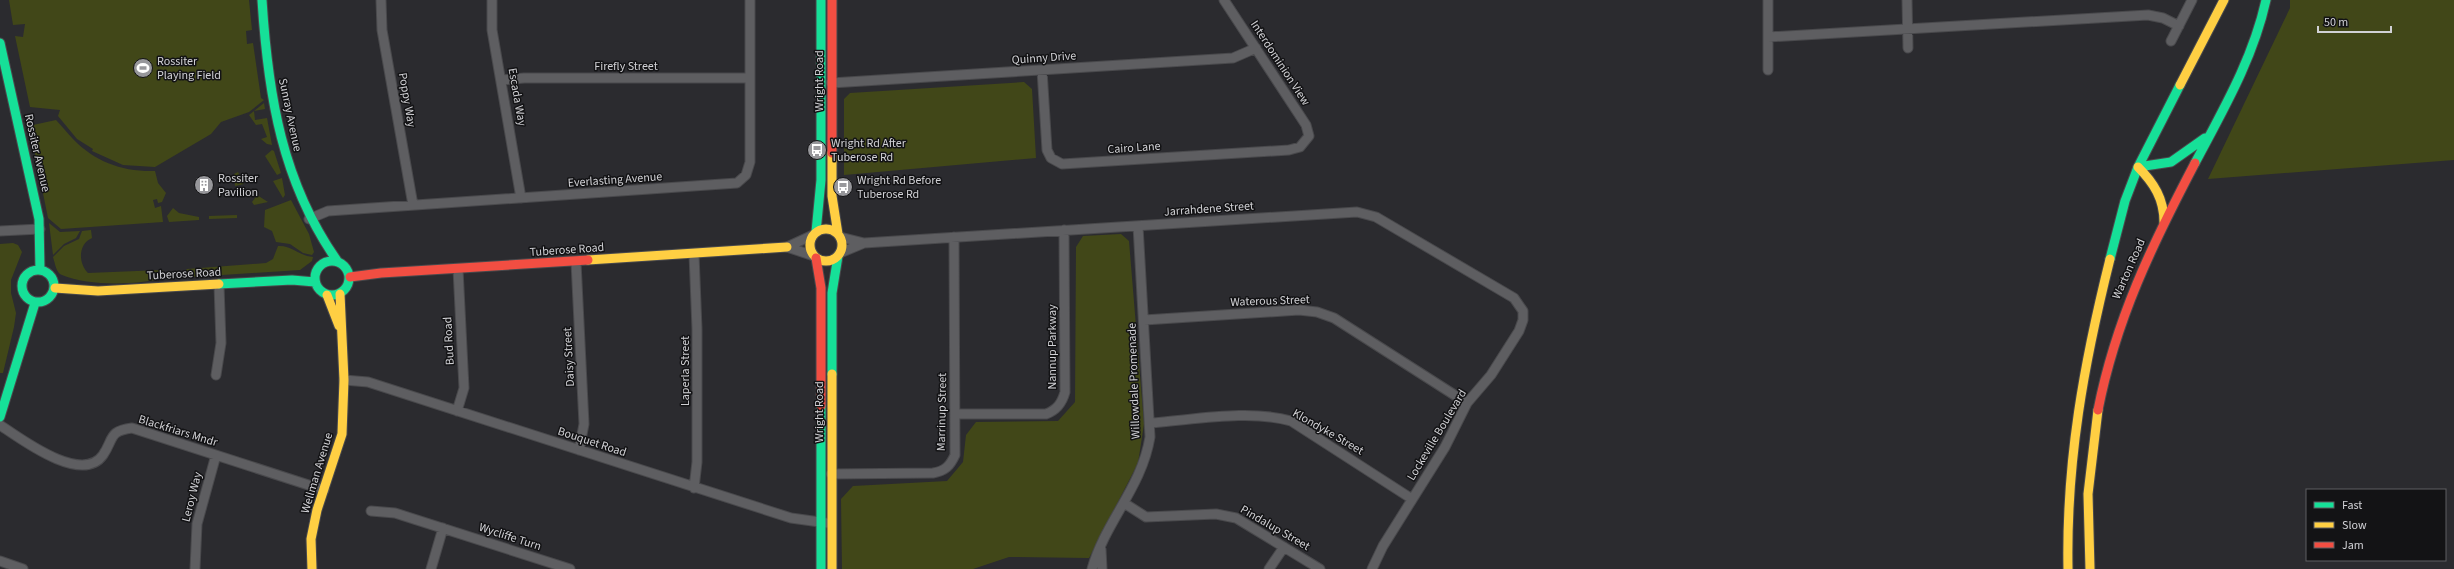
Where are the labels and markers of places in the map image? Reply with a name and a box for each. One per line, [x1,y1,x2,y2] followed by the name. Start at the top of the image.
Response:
[157,53,221,84] place label: Rossiter Playing Field
[132,57,154,79] sports icon: Rossiter Playing Field
[831,135,907,166] place label: Wright Rd After Tuberose Rd
[806,139,828,161] bus stop icon: Wright Rd After Tuberose Rd
[218,170,259,201] place label: Rossiter Pavilion
[857,172,941,203] place label: Wright Rd Before Tuberose Rd
[193,174,215,196] building icon: Rossiter Pavilion
[832,176,854,198] bus stop icon: Wright Rd Before Tuberose Rd

